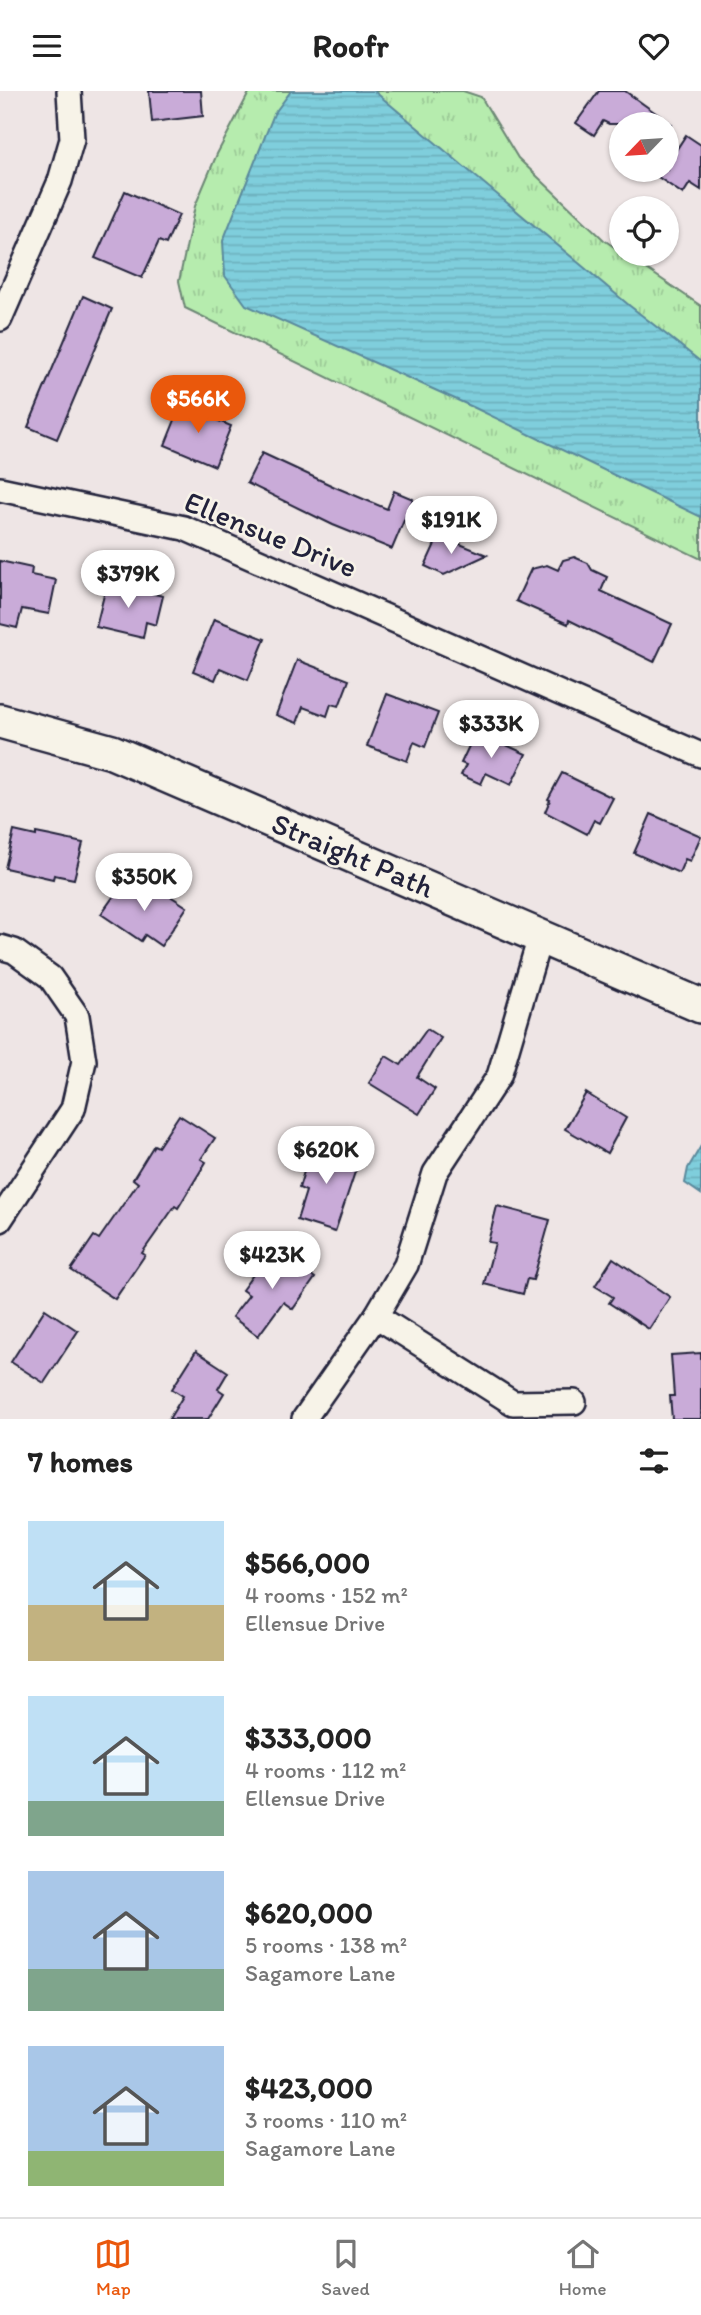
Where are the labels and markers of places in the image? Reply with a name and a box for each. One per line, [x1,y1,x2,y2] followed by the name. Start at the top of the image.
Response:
[149,375,247,435] pin: $566K
[402,497,500,556] pin: $191K
[79,551,177,610] pin: $379K
[442,701,540,760] pin: $333K
[95,853,193,913] pin: $350K
[277,1127,375,1186] pin: $620K
[223,1231,321,1291] pin: $423K

